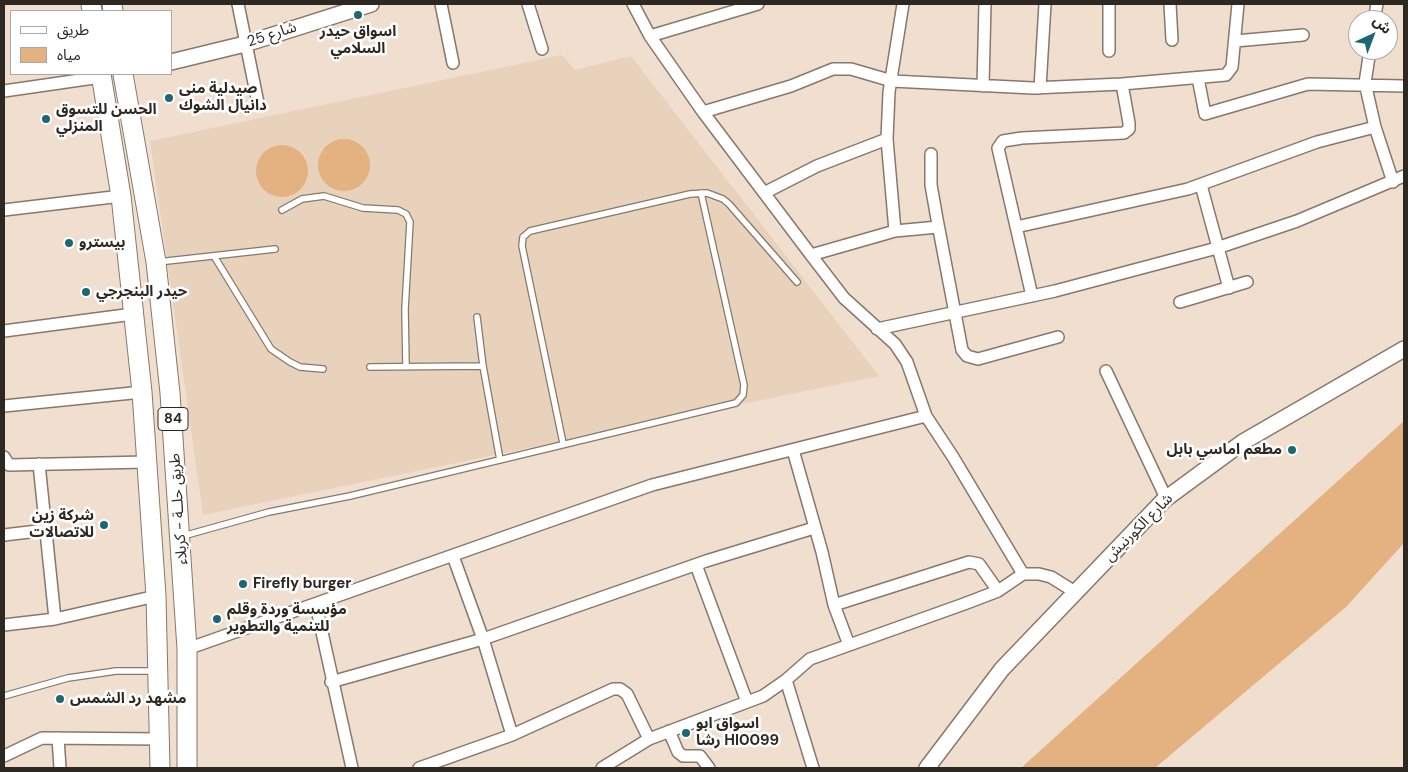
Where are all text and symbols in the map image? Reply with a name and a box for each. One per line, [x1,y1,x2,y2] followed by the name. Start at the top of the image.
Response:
[352,9,364,21] marker: اسواق حيدر السلامي
[10,10,172,75] legend
[1348,10,1398,60] north arrow
[1369,12,1396,38] text: ش
[245,19,299,51] street label: شارع 25
[57,20,89,40] text: طريق
[320,23,396,58] place label: اسواق حيدر السلامي
[57,45,81,65] text: مياه
[179,80,267,115] place label: صيدلية منى دانيال الشوك
[163,92,175,104] marker: صيدلية منى دانيال الشوك
[56,101,157,136] place label: الحسن للتسوق المنزلي
[40,113,52,125] marker: الحسن للتسوق المنزلي
[79,234,126,252] place label: بيسترو
[63,237,75,249] marker: بيسترو
[96,283,187,301] place label: حيدر البنجرجي
[80,286,92,298] marker: حيدر البنجرجي
[158,408,188,430] road number: 84
[1167,441,1282,459] place label: مطعم اماسي بابل
[1286,444,1298,456] marker: مطعم اماسي بابل
[166,453,192,565] street label: طريق حلــة - كربلاء
[1101,490,1177,566] street label: شارع الكورنيش
[29,507,94,542] place label: شركة زين للاتصالات
[98,519,110,531] marker: شركة زين للاتصالات
[253,575,351,593] place label: Firefly burger
[237,578,249,590] marker: Firefly burger
[227,601,347,636] place label: مؤسسة وردة وقلم للتنمية والتطوير
[211,613,223,625] marker: مؤسسة وردة وقلم للتنمية والتطوير
[70,690,186,708] place label: مشهد رد الشمس
[54,693,66,705] marker: مشهد رد الشمس
[696,715,779,750] place label: اسواق ابو رشا Hl0099
[680,727,692,739] marker: اسواق ابو رشا Hl0099

